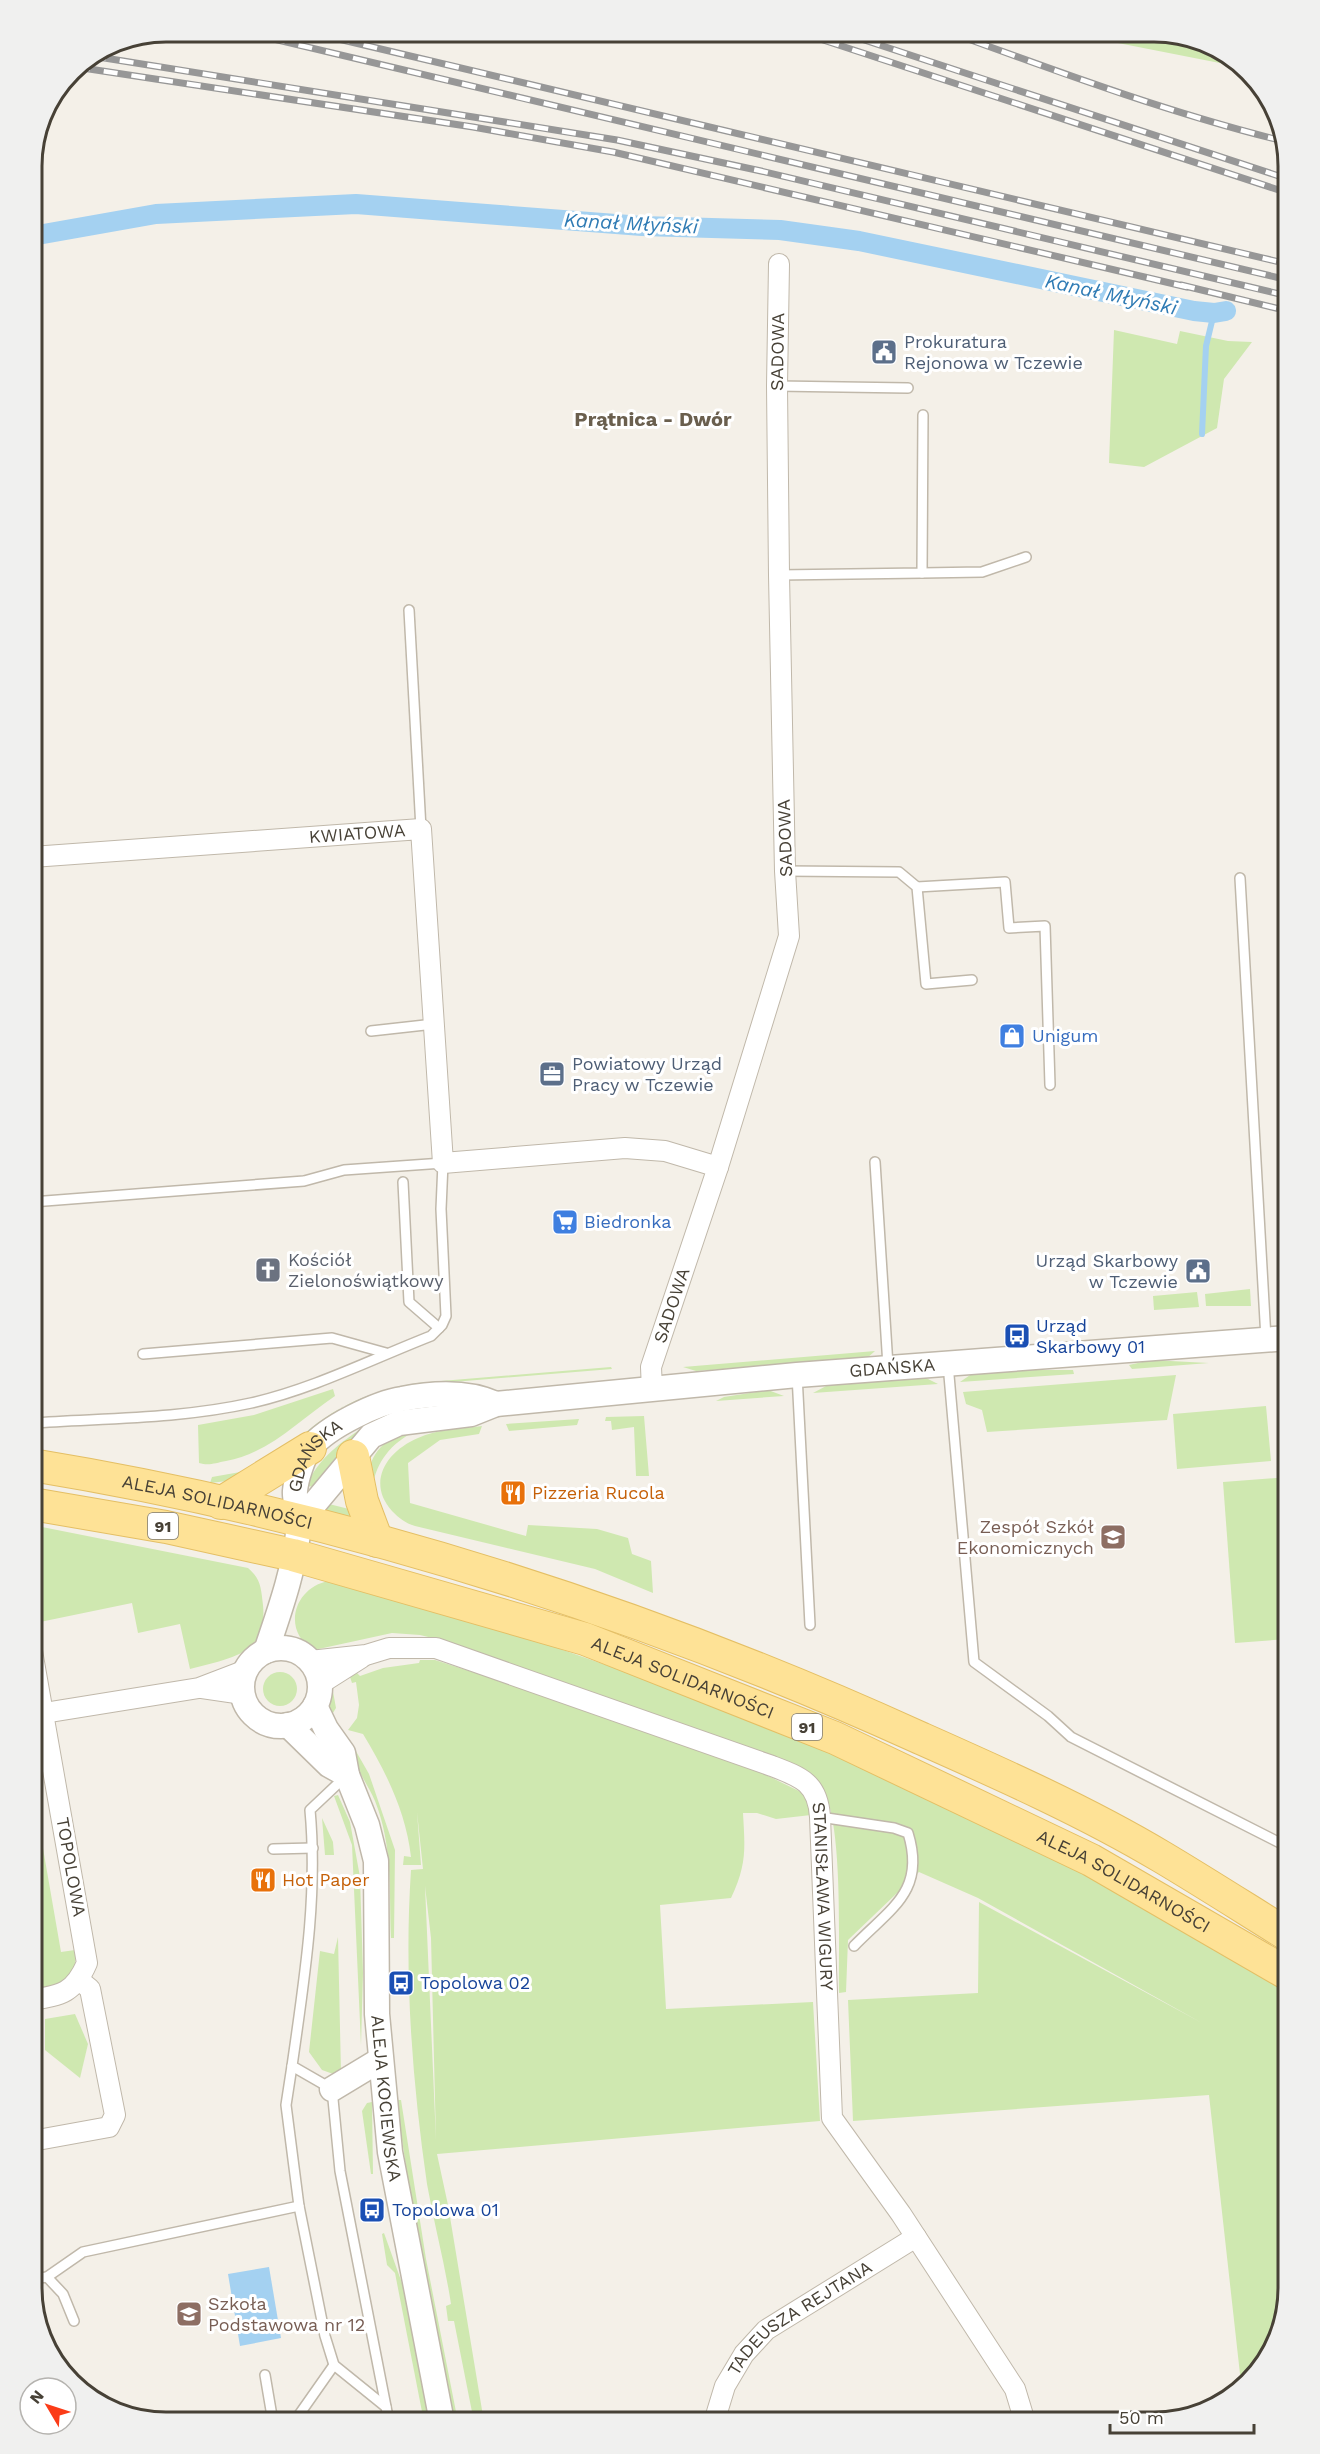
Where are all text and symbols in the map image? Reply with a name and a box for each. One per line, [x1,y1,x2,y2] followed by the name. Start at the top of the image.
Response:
[563,208,699,239] water label: Kanał Młyński
[1043,268,1180,320] water label: Kanał Młyński
[766,312,788,391] street label: SADOWA
[904,331,1083,373] place label: Prokuratura Rejonowa w Tczewie
[869,337,899,367] public building icon: Prokuratura Rejonowa w Tczewie
[574,407,732,431] district label: Prątnica - Dwór
[773,799,796,877] street label: SADOWA
[308,819,406,847] street label: KWIATOWA
[997,1021,1027,1051] shop icon: Unigum
[1032,1025,1098,1046] place label: Unigum
[572,1053,722,1095] place label: Powiatowy Urząd Pracy w Tczewie
[537,1059,567,1089] office icon: Powiatowy Urząd Pracy w Tczewie
[550,1207,580,1237] supermarket icon: Biedronka
[584,1211,671,1232] place label: Biedronka
[288,1249,444,1291] place label: Kościół Zielonoświątkowy
[1036,1250,1179,1292] place label: Urząd Skarbowy w Tczewie
[253,1255,283,1285] church icon: Kościół Zielonoświątkowy
[1183,1256,1213,1286] public building icon: Urząd Skarbowy w Tczewie
[649,1265,694,1346] street label: SADOWA
[1036,1315,1145,1357] place label: Urząd Skarbowy 01
[1002,1321,1032,1351] bus stop icon: Urząd Skarbowy 01
[849,1354,936,1381] street label: GDAŃSKA
[284,1414,346,1494] street label: GDAŃSKA
[120,1470,315,1533] street label: ALEJA SOLIDARNOŚCI
[498,1478,528,1508] restaurant icon: Pizzeria Rucola
[532,1482,665,1503] place label: Pizzeria Rucola
[148,1513,178,1539] road number: 91
[957,1516,1094,1558] place label: Zespół Szkół Ekonomicznych
[1098,1522,1128,1552] school or university icon: Zespół Szkół Ekonomicznych
[589,1632,777,1723] street label: ALEJA SOLIDARNOŚCI
[792,1714,822,1740] road number: 91
[808,1800,838,1992] street label: STANISŁAWA WIGURY
[52,1816,91,1918] street label: TOPOLOWA
[1034,1825,1214,1937] street label: ALEJA SOLIDARNOŚCI
[248,1865,278,1895] restaurant icon: Hot Paper
[282,1869,370,1890] place label: Hot Paper
[386,1968,416,1998] bus stop icon: Topolowa 02
[420,1972,530,1993] place label: Topolowa 02
[367,2014,406,2183] street label: ALEJA KOCIEWSKA
[357,2195,387,2225] bus stop icon: Topolowa 01
[392,2199,499,2220] place label: Topolowa 01
[723,2256,876,2379] street label: TADEUSZA REJTANA
[208,2293,365,2335] place label: Szkoła Podstawowa nr 12
[174,2299,204,2329] school or university icon: Szkoła Podstawowa nr 12
[18,2376,78,2436] north arrow
[26,2386,48,2407] text: N
[1110,2397,1254,2435] scale bar
[1119,2407,1164,2428] text: 50 m

